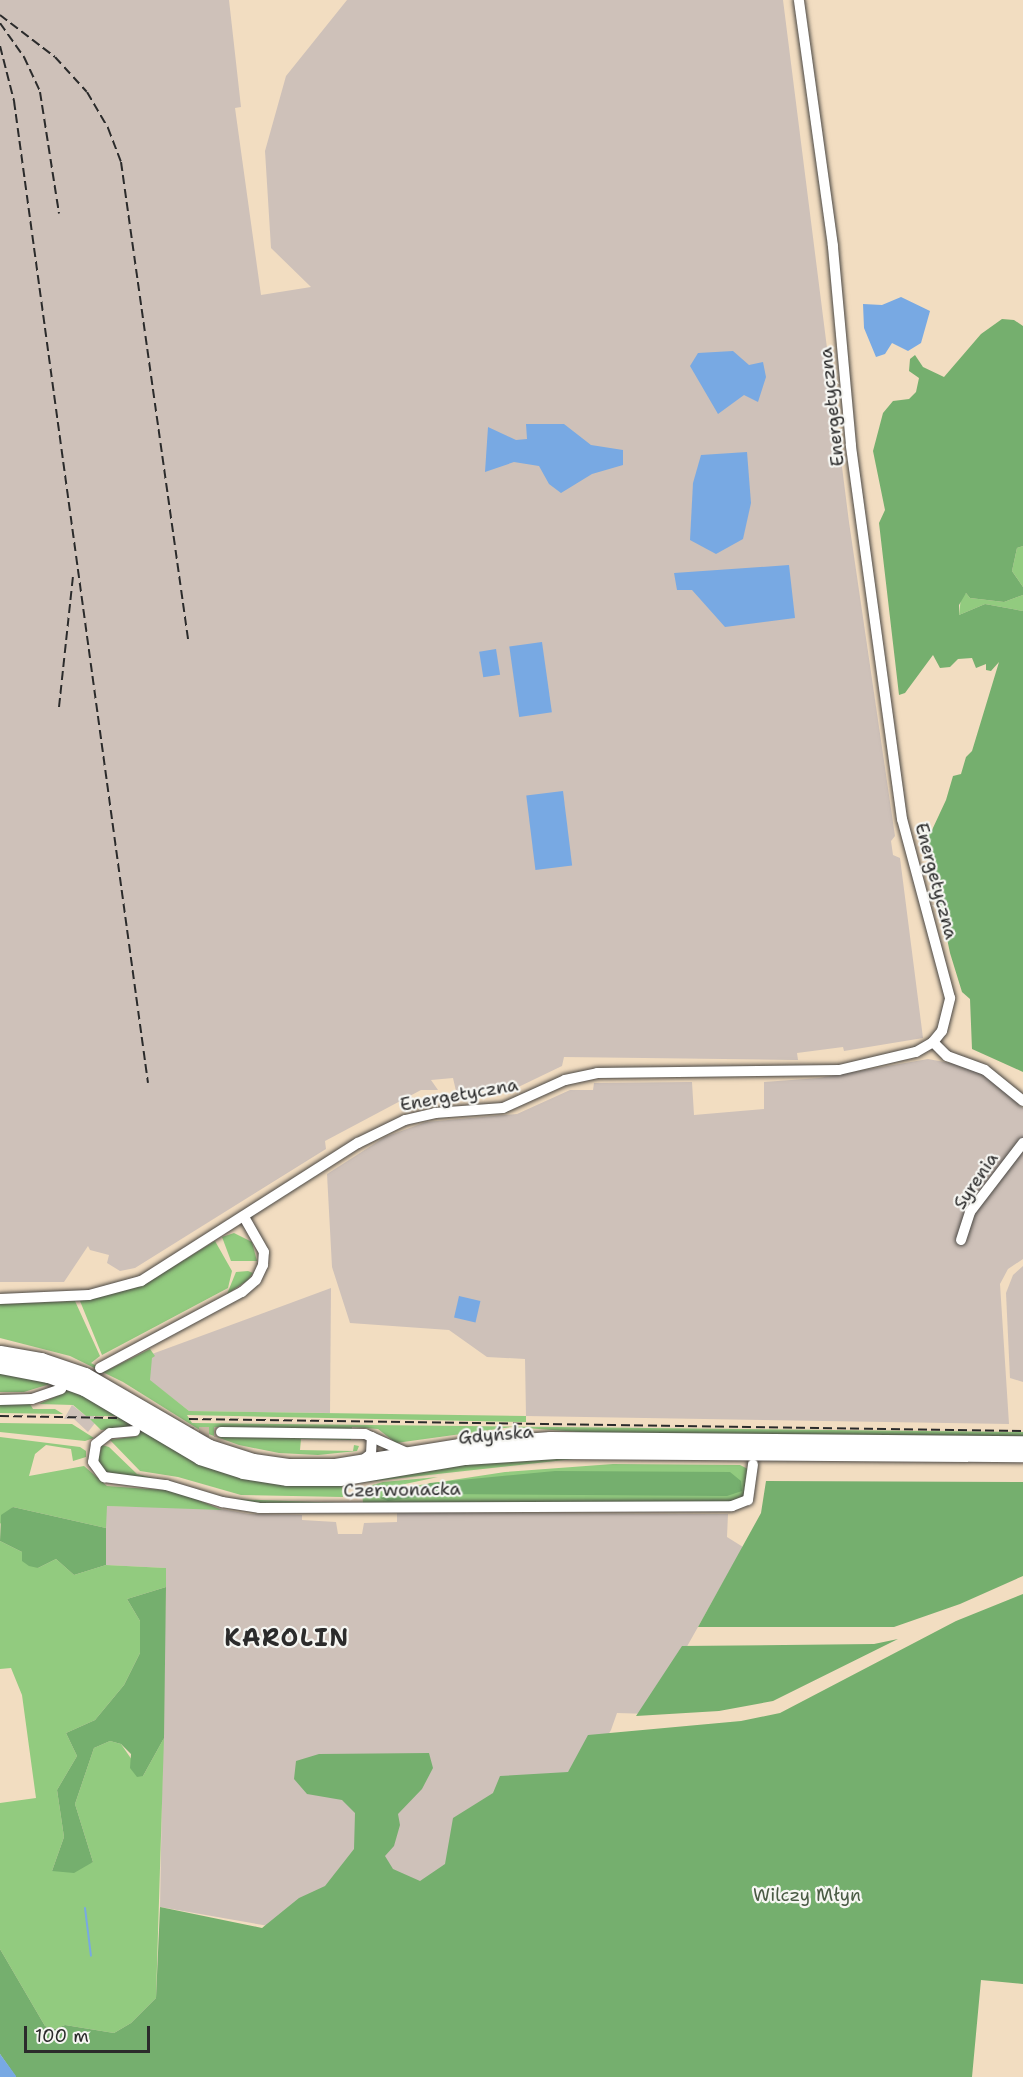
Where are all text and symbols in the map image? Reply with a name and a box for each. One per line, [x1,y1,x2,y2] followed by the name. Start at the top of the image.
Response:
[815,347,849,467] street label: Energetyczna
[910,821,962,941] street label: Energetyczna
[398,1074,520,1116] street label: Energetyczna
[949,1148,1003,1214] street label: Syrenia
[457,1421,535,1449] street label: Gdyńska
[343,1478,461,1502] street label: Czerwonacka
[224,1625,350,1653] district label: KAROLIN
[753,1884,861,1906] park label: Wilczy Młyn
[27,2014,153,2052] scale bar
[35,2024,89,2048] text: 100 m

